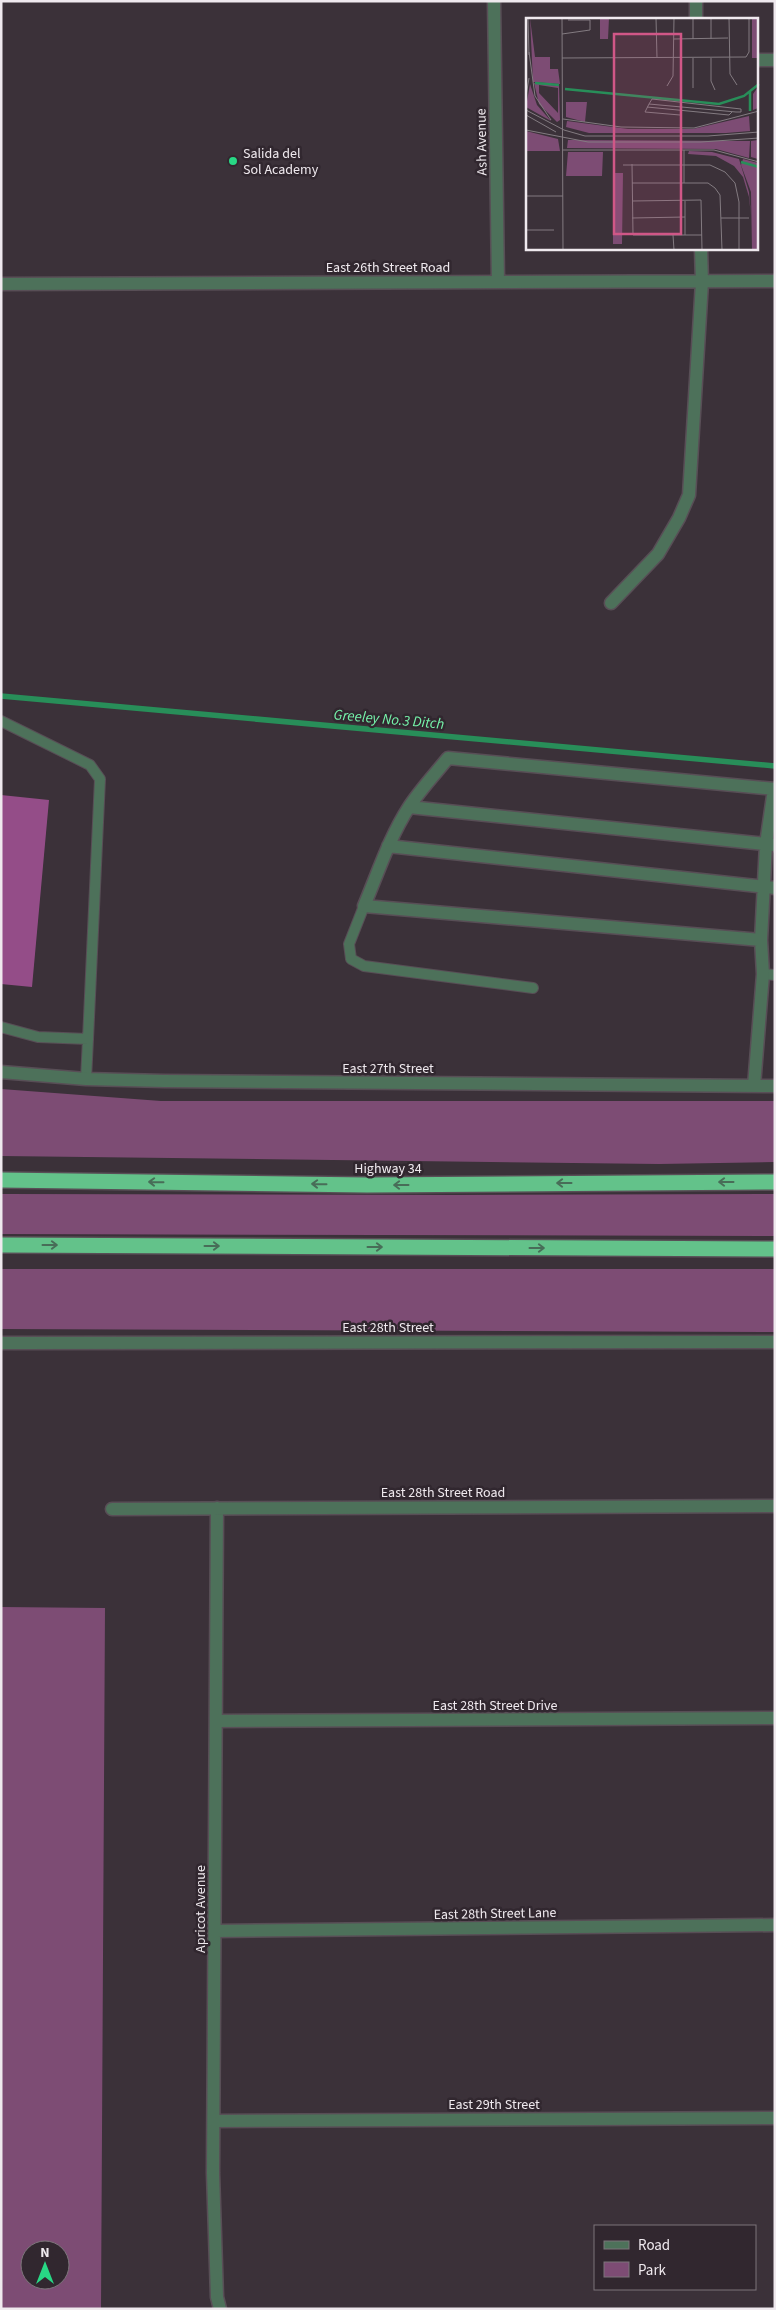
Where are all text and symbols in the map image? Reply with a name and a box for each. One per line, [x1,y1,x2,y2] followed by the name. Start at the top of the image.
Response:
[526,18,758,250] inset map
[471,108,493,176] street label: Ash Avenue
[243,144,319,180] place label: Salida del Sol Academy
[227,155,239,167] marker: Salida del Sol Academy
[326,258,450,278] street label: East 26th Street Road
[333,704,445,735] water label: Greeley No.3 Ditch
[342,1059,434,1079] street label: East 27th Street
[354,1159,422,1179] street label: Highway 34
[148,1177,164,1187] one-way arrow
[718,1177,734,1187] one-way arrow
[556,1178,572,1188] one-way arrow
[311,1179,327,1189] one-way arrow
[393,1180,410,1190] one-way arrow
[42,1241,58,1250] one-way arrow
[204,1241,220,1251] one-way arrow
[366,1242,383,1252] one-way arrow
[529,1243,545,1253] one-way arrow
[342,1318,434,1338] street label: East 28th Street
[381,1483,505,1503] street label: East 28th Street Road
[433,1696,557,1716] street label: East 28th Street Drive
[191,1865,211,1953] street label: Apricot Avenue
[433,1903,557,1925] street label: East 28th Street Lane
[448,2095,540,2115] street label: East 29th Street
[594,2225,756,2290] legend
[638,2235,670,2256] text: Road
[20,2240,70,2290] north arrow
[40,2243,50,2263] text: N
[638,2260,667,2281] text: Park

